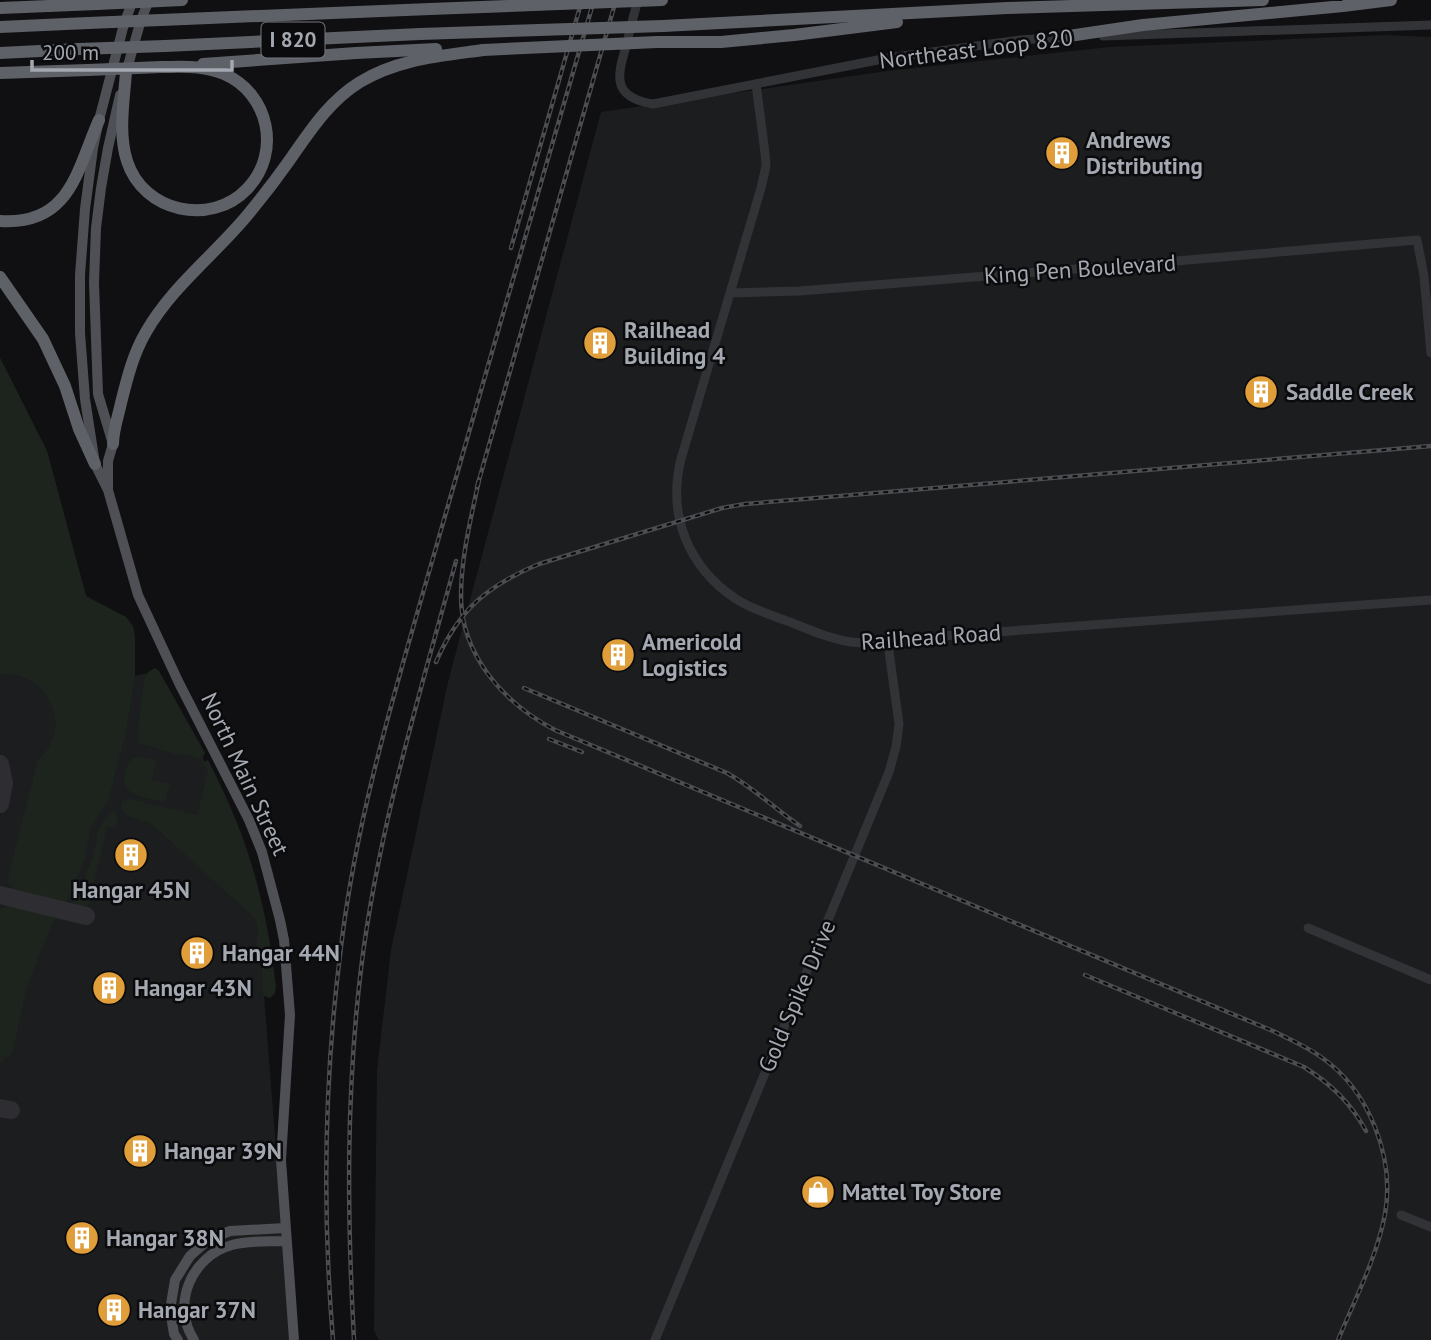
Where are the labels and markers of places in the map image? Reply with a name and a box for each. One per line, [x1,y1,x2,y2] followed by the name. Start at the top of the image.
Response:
[1086,125,1203,180] place label: Andrews Distributing
[1043,134,1081,172] building icon: Andrews Distributing
[624,315,725,370] place label: Railhead Building 4
[581,324,619,362] building icon: Railhead Building 4
[1242,373,1280,411] building icon: Saddle Creek
[1286,377,1414,406] place label: Saddle Creek
[642,627,741,682] place label: Americold Logistics
[599,636,637,674] building icon: Americold Logistics
[112,836,150,874] building icon: Hangar 45N
[72,875,190,904] place label: Hangar 45N
[178,934,216,972] building icon: Hangar 44N
[222,938,340,967] place label: Hangar 44N
[90,969,128,1007] building icon: Hangar 43N
[134,973,252,1002] place label: Hangar 43N
[121,1132,159,1170] building icon: Hangar 39N
[164,1136,282,1165] place label: Hangar 39N
[799,1173,837,1211] shop icon: Mattel Toy Store
[842,1177,1001,1206] place label: Mattel Toy Store
[63,1219,101,1257] building icon: Hangar 38N
[106,1223,224,1252] place label: Hangar 38N
[95,1291,133,1329] building icon: Hangar 37N
[138,1295,256,1324] place label: Hangar 37N

